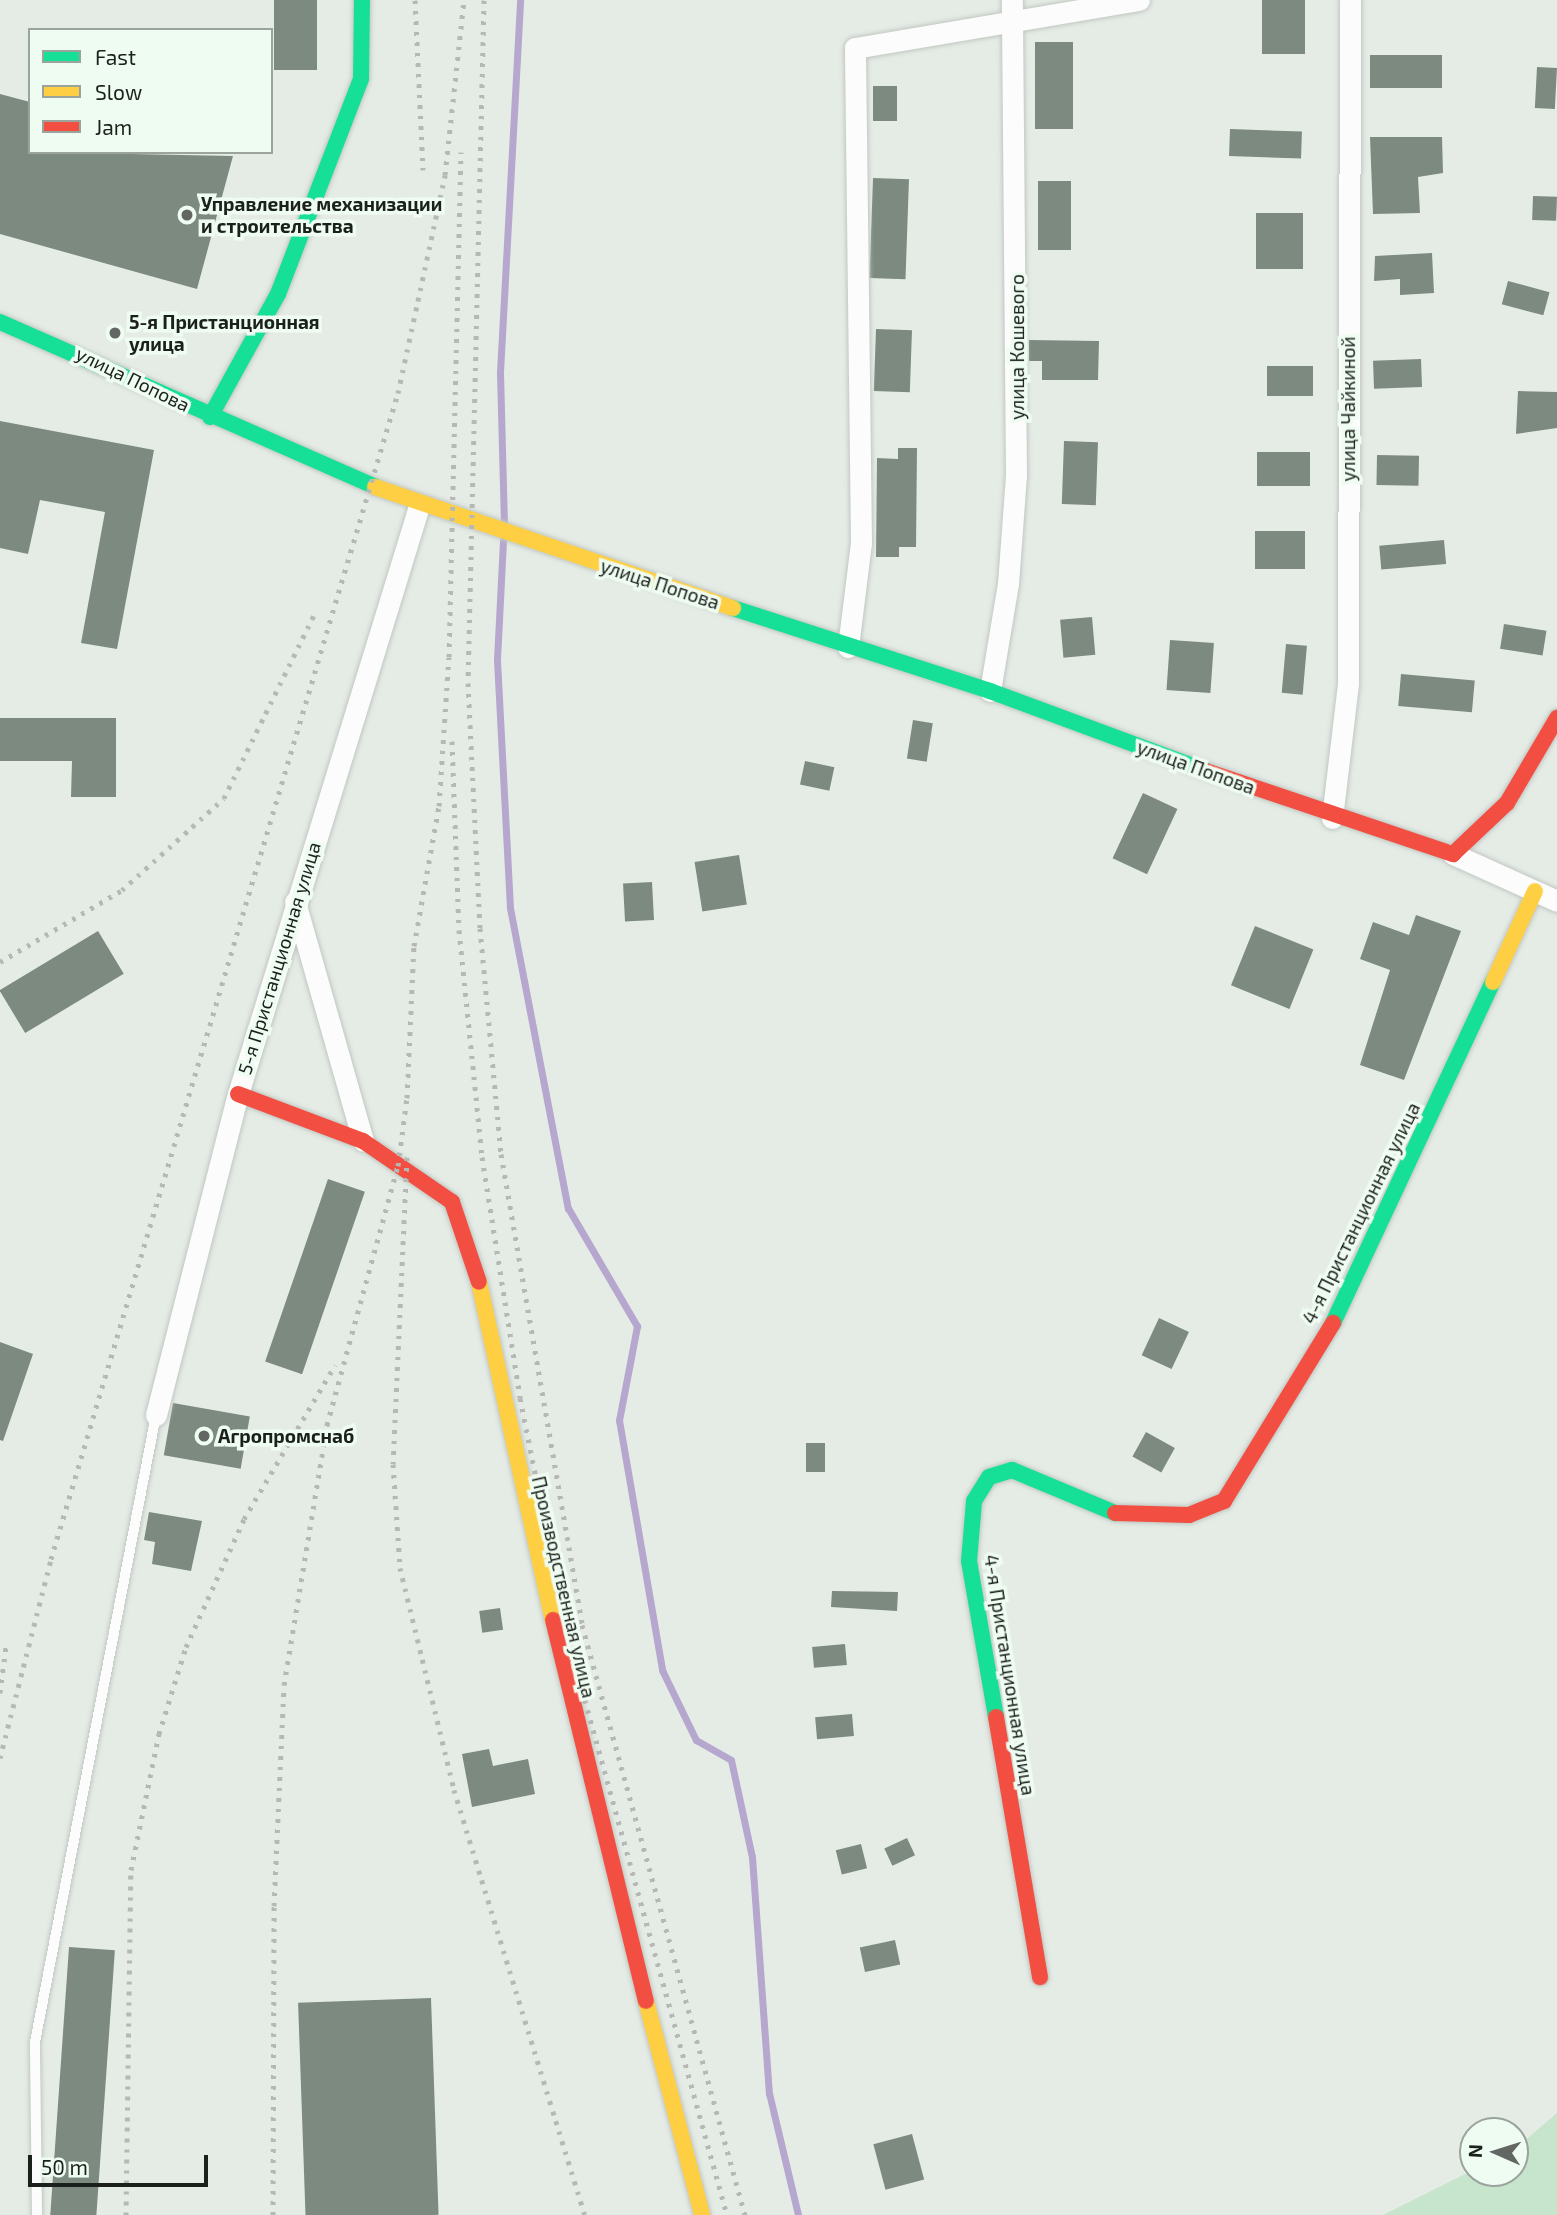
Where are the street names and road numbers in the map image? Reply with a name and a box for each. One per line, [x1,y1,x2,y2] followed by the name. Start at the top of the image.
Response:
[1006,274,1028,420] street label: улица Кошевого
[1337,336,1359,482] street label: улица Чайкиной
[72,342,194,416] street label: улица Попова
[598,554,722,614] street label: улица Попова
[1134,735,1258,799] street label: улица Попова
[233,839,325,1077] street label: 5-я Пристанционная улица
[1297,1099,1425,1327] street label: 4-я Пристанционная улица
[527,1474,601,1700] street label: Производственная улица
[980,1553,1040,1797] street label: 4-я Пристанционная улица

